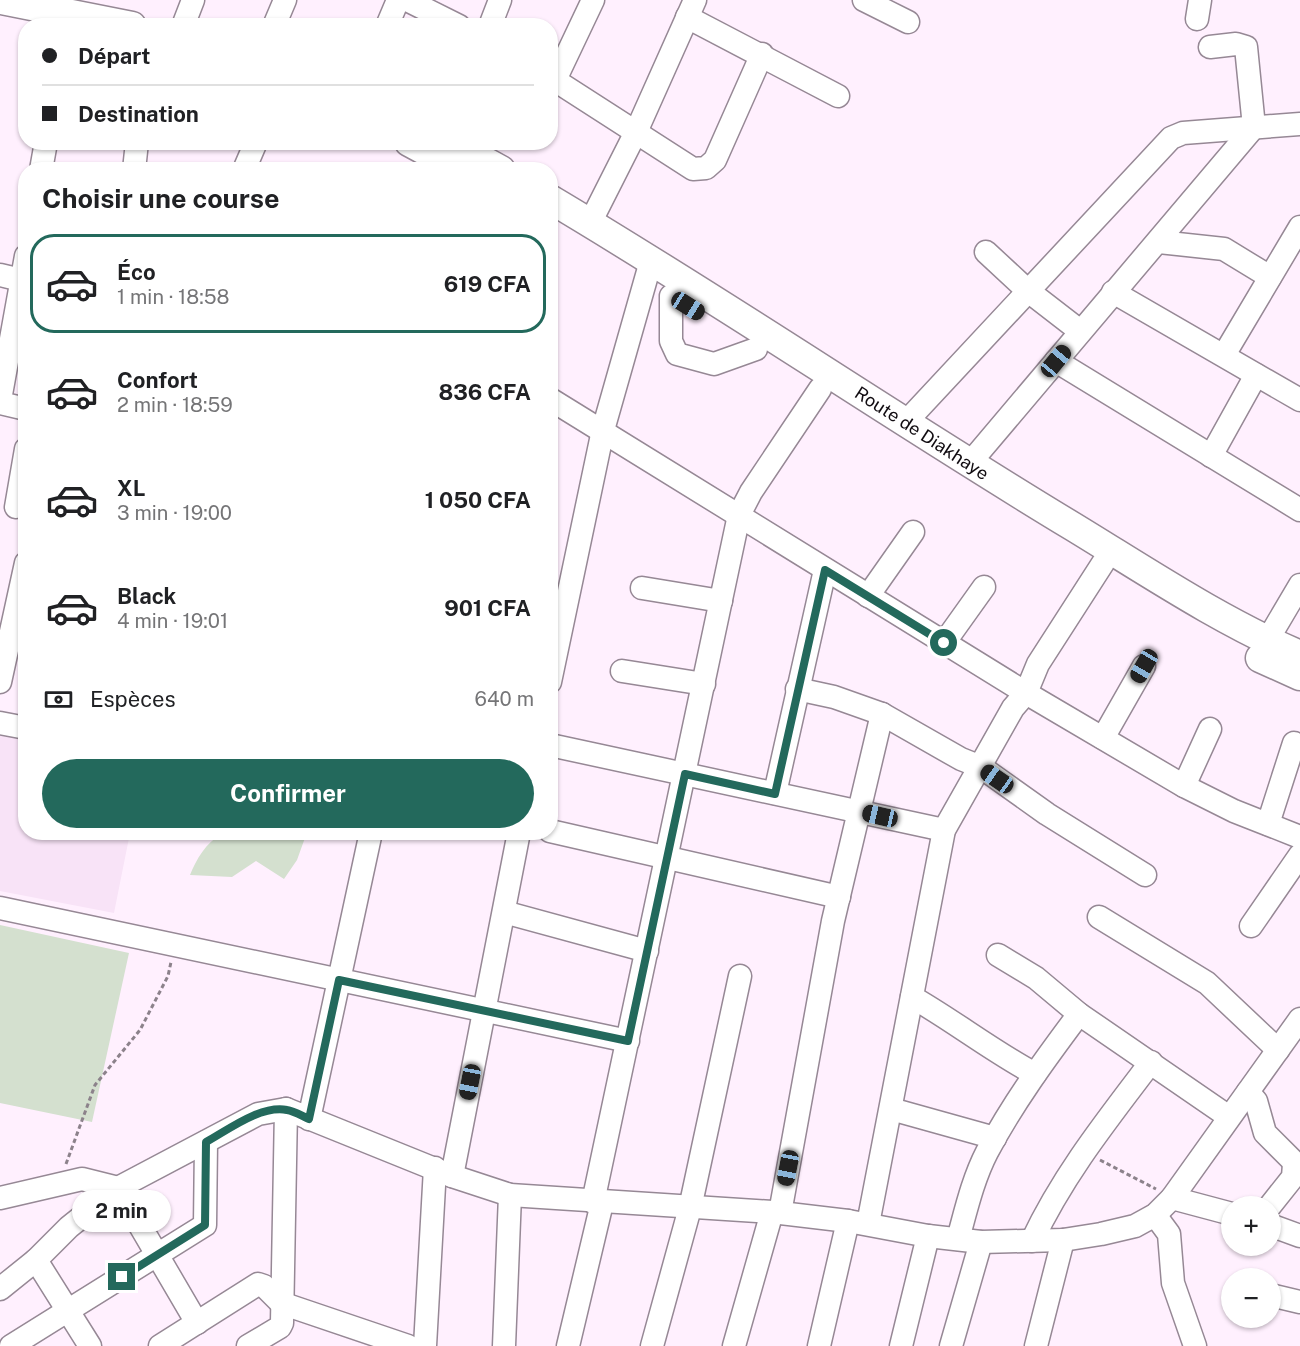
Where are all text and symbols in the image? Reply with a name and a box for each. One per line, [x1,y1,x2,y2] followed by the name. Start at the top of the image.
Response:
[78,43,150,69] text: Départ
[78,101,199,127] text: Destination
[42,182,280,214] text: Choisir une course
[45,257,99,311] icon: car
[117,259,156,285] text: Éco
[444,271,531,297] text: 619 CFA
[117,285,229,309] text: 1 min · 18:58
[668,289,708,323] car
[1038,341,1074,381] car
[45,365,99,419] icon: car
[117,367,198,393] text: Confort
[438,379,531,405] text: 836 CFA
[851,382,993,484] street label: Route de Diakhaye
[117,393,233,417] text: 2 min · 18:59
[45,473,99,527] icon: car
[117,475,145,501] text: XL
[425,487,531,513] text: 1 050 CFA
[117,501,232,525] text: 3 min · 19:00
[45,581,99,635] icon: car
[117,583,176,609] text: Black
[444,595,531,621] text: 901 CFA
[117,609,228,633] text: 4 min · 19:01
[930,629,957,656] route start
[1127,646,1161,686] car
[42,683,75,716] icon: cash
[90,686,176,712] text: Espèces
[475,687,534,711] text: 640 m
[42,759,534,828] button: Confirmer
[977,761,1017,797] car
[860,803,900,829] car
[458,1063,482,1101] car
[776,1149,800,1187] car
[72,1190,172,1232] callout: 2 min
[1221,1196,1281,1328] map controls
[1221,1196,1281,1256] button: +
[95,1199,148,1223] text: 2 min
[108,1263,135,1290] route end
[1221,1268,1281,1328] button: −

